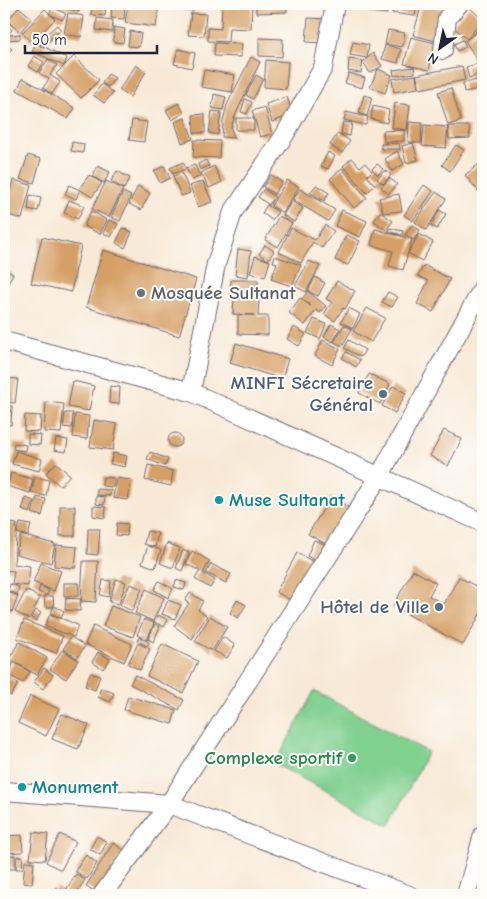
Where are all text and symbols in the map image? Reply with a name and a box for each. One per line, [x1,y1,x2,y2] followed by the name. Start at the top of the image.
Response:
[25,22,158,54] scale bar
[414,22,464,72] north arrow
[32,31,67,49] text: 50 m
[425,49,442,68] text: N
[151,282,296,304] place label: Mosquée Sultanat
[135,287,147,299] marker: Mosquée Sultanat
[231,372,373,416] place label: MINFI Sécretaire Général
[377,388,389,400] marker: MINFI Sécretaire Général
[229,489,345,511] place label: Muse Sultanat
[213,494,225,506] marker: Muse Sultanat
[320,596,429,618] place label: Hôtel de Ville
[433,601,445,613] marker: Hôtel de Ville
[204,747,343,769] place label: Complexe sportif
[346,752,358,764] marker: Complexe sportif
[32,776,119,798] place label: Monument
[16,781,28,793] marker: Monument

